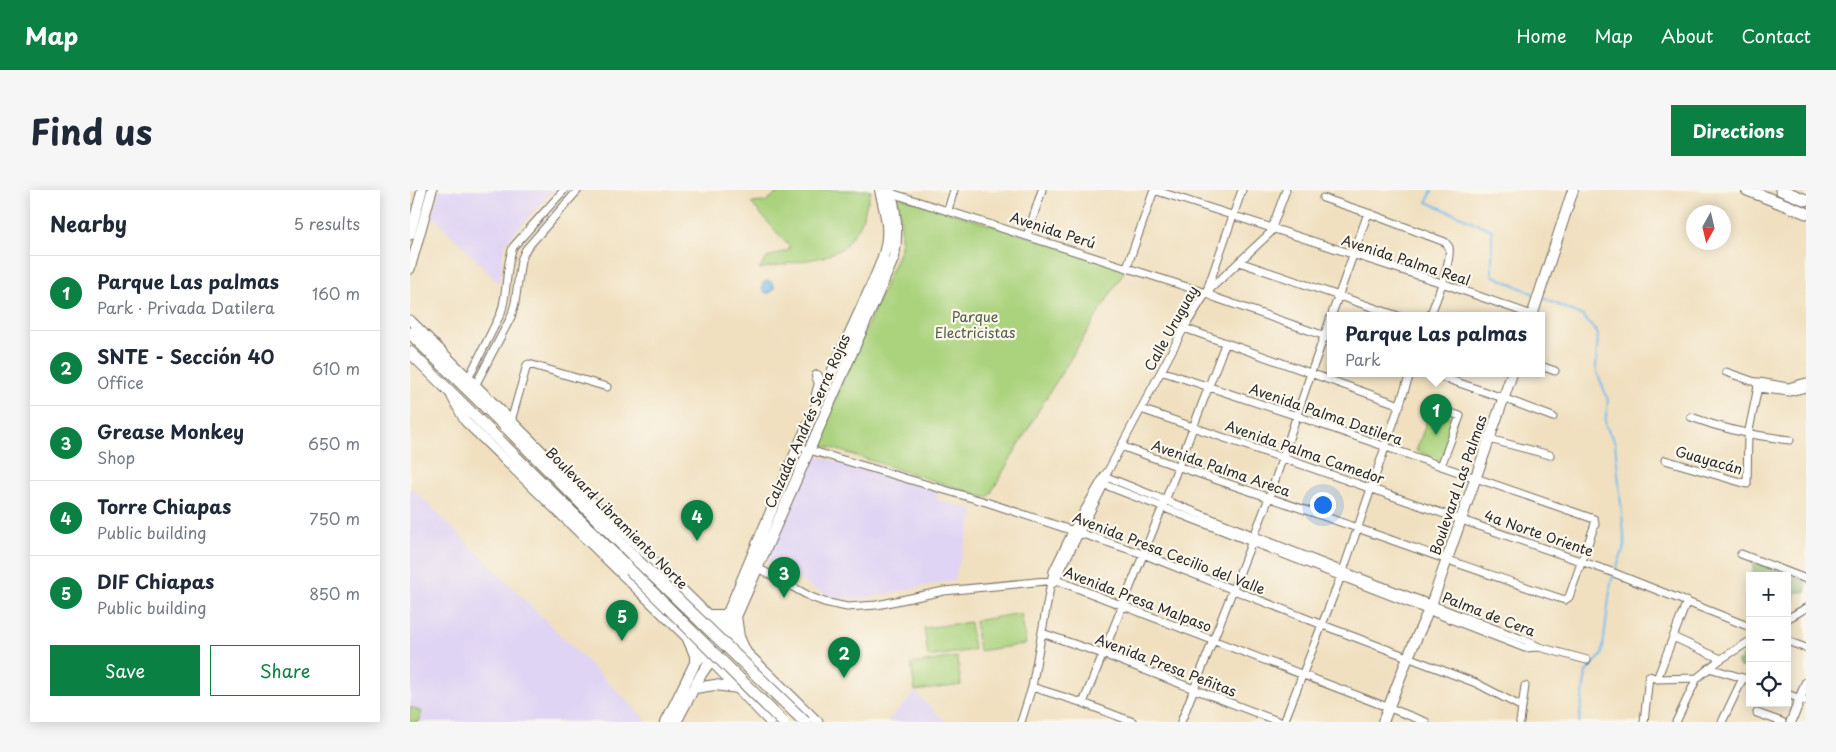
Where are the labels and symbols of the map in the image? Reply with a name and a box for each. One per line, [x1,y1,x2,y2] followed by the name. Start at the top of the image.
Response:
[1686,205,1731,250] north arrow
[1008,206,1098,254] street label: Avenida Perú
[1339,229,1473,291] street label: Avenida Palma Real
[1139,281,1203,375] street label: Calle Uruguay
[935,306,1015,343] park label: Parque Electricistas
[759,331,855,511] street label: Calzada Andrés Serra Rojas
[1247,378,1406,450] street label: Avenida Palma Datilera
[1420,394,1452,435] pin: 1
[1424,412,1492,558] street label: Boulevard Las Palmas
[1223,415,1388,489] street label: Avenida Palma Camedor
[1149,434,1293,502] street label: Avenida Palma Areca
[1673,440,1745,480] street label: Guayacán
[541,442,693,594] street label: Boulevard Libramiento Norte
[1310,492,1336,518] your location
[681,500,713,541] pin: 4
[1482,504,1597,562] street label: 4a Norte Oriente
[1070,507,1269,600] street label: Avenida Presa Cecilio del Valle
[768,557,800,598] pin: 3
[1061,561,1215,637] street label: Avenida Presa Malpaso
[1439,587,1539,642] street label: Palma de Cera
[606,600,638,641] pin: 5
[1092,628,1240,702] street label: Avenida Presa Peñitas
[828,637,860,678] pin: 2

